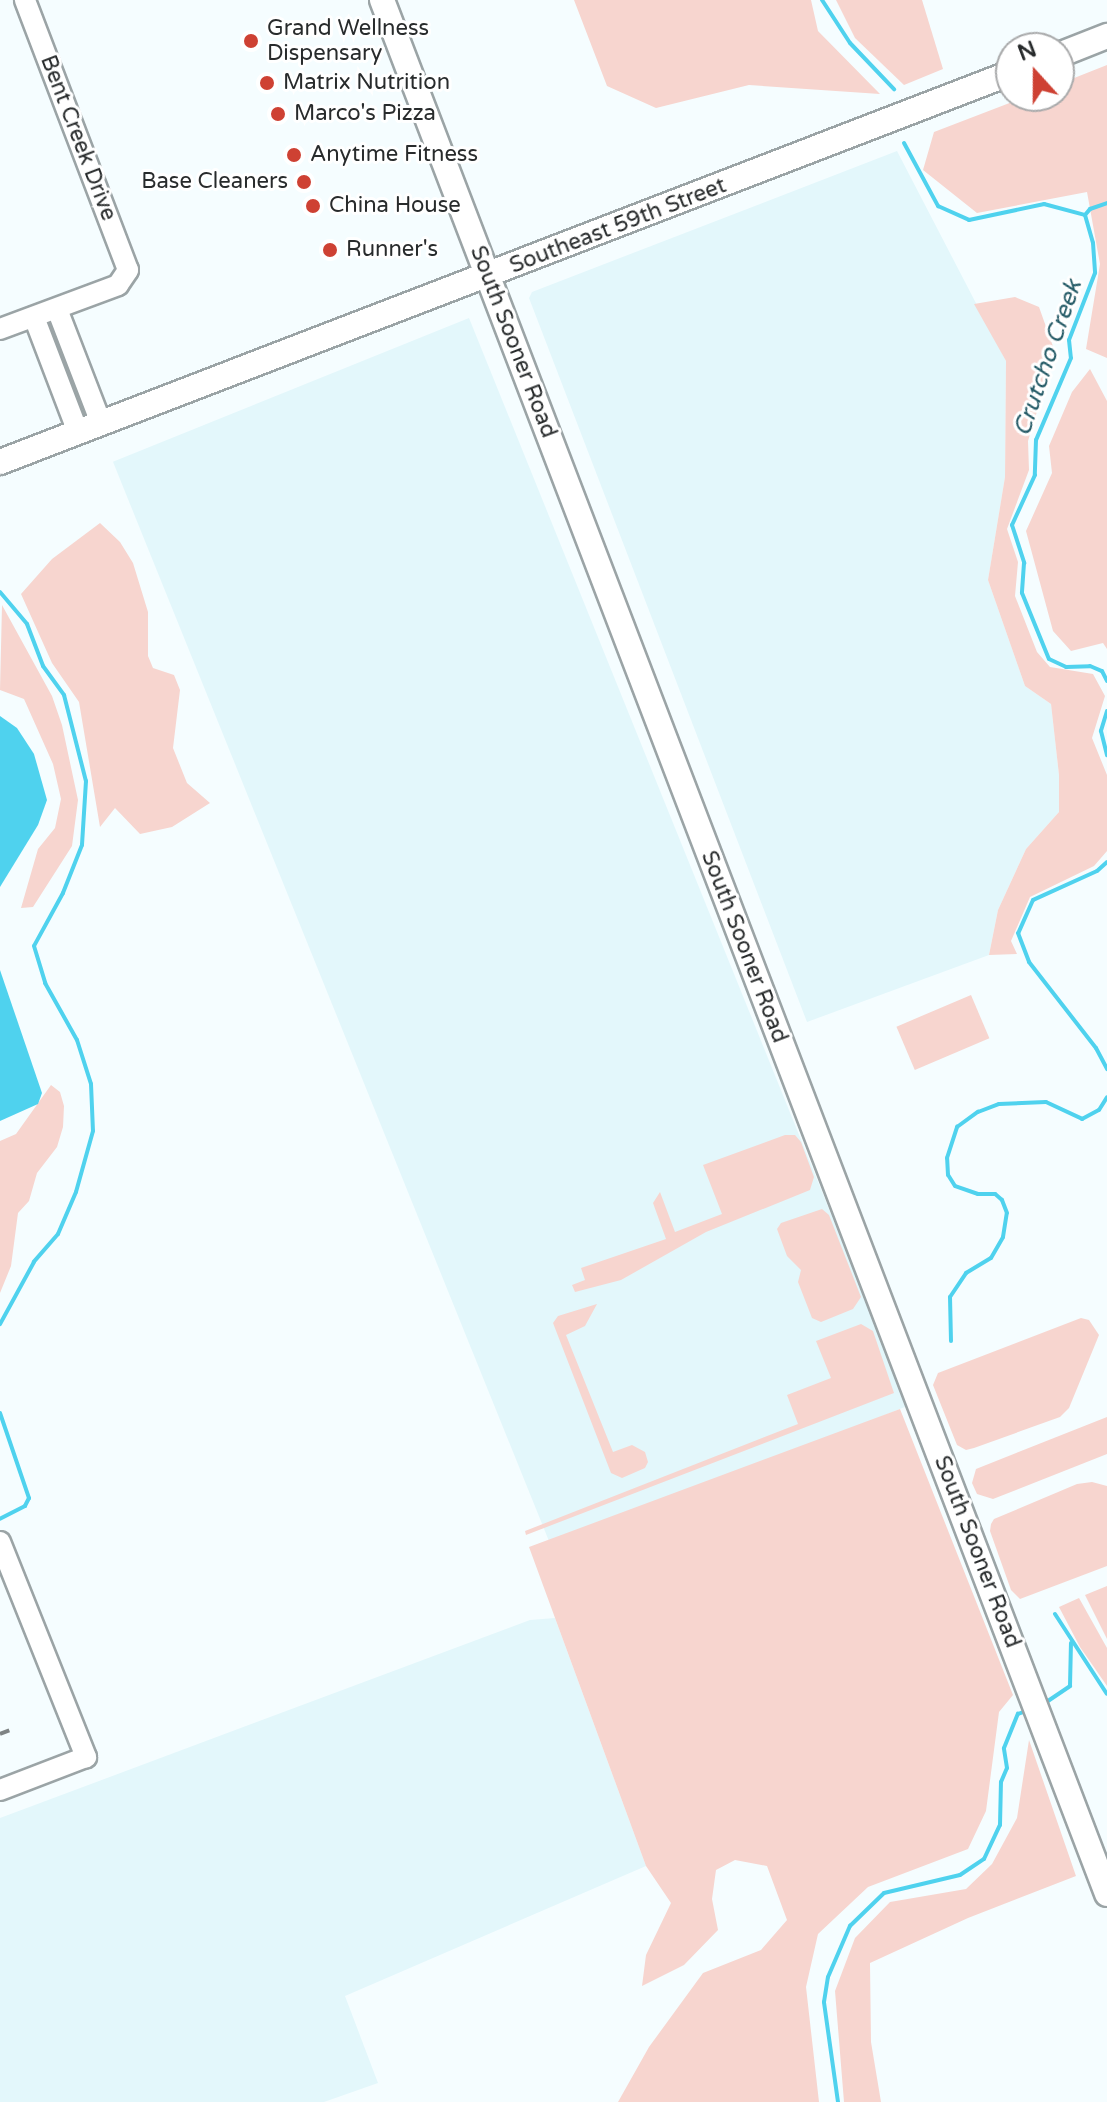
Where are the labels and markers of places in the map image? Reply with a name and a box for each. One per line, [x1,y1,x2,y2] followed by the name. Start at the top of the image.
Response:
[267,15,429,66] place label: Grand Wellness Dispensary
[242,32,260,50] marker: Grand Wellness Dispensary
[283,70,450,96] place label: Matrix Nutrition
[258,74,276,92] marker: Matrix Nutrition
[294,101,436,127] place label: Marco's Pizza
[269,105,287,123] marker: Marco's Pizza
[310,142,478,168] place label: Anytime Fitness
[285,146,303,164] marker: Anytime Fitness
[141,169,288,195] place label: Base Cleaners
[295,173,313,191] marker: Base Cleaners
[329,193,461,219] place label: China House
[304,197,322,215] marker: China House
[346,237,438,263] place label: Runner's
[321,241,339,259] marker: Runner's

